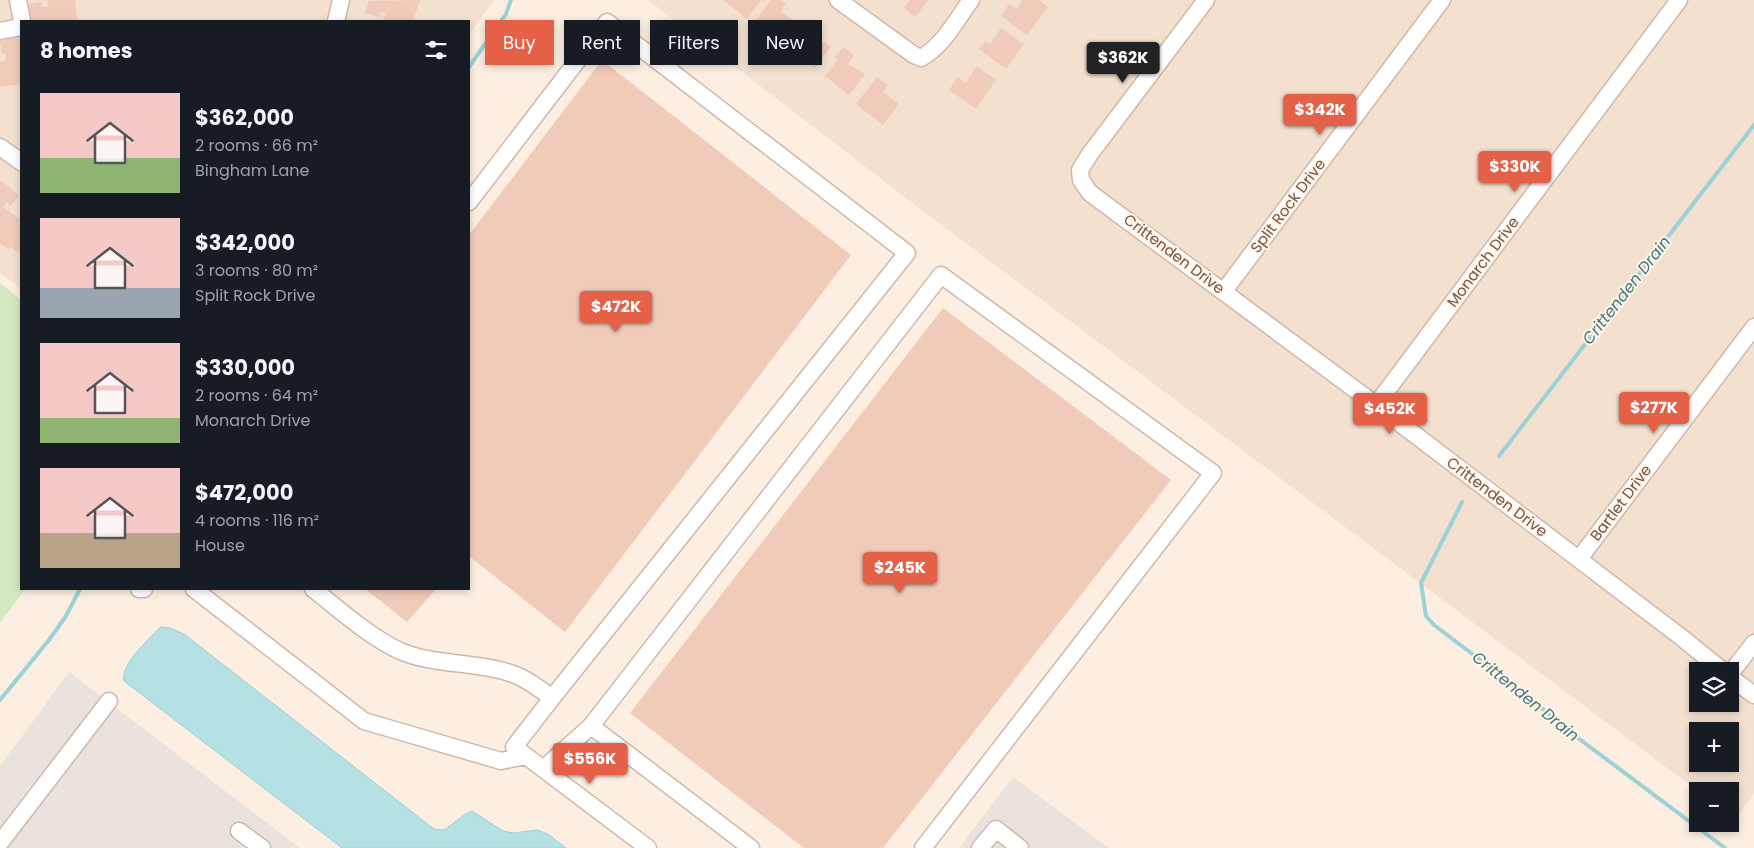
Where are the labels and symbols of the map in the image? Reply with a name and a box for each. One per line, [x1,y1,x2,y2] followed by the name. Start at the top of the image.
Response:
[1088,42,1158,84] pin: $362K
[1285,94,1355,136] pin: $342K
[1480,150,1550,193] pin: $330K
[1245,154,1330,257] street label: Split Rock Drive
[1120,209,1229,298] street label: Crittenden Drive
[1442,212,1524,311] street label: Monarch Drive
[1577,231,1676,349] water label: Crittenden Drain
[581,290,651,333] pin: $472K
[1355,392,1425,435] pin: $452K
[1619,392,1689,434] pin: $277K
[1443,452,1552,541] street label: Crittenden Drive
[1585,460,1656,545] street label: Bartlet Drive
[865,552,935,594] pin: $245K
[1467,646,1584,747] water label: Crittenden Drain
[555,742,625,785] pin: $556K

